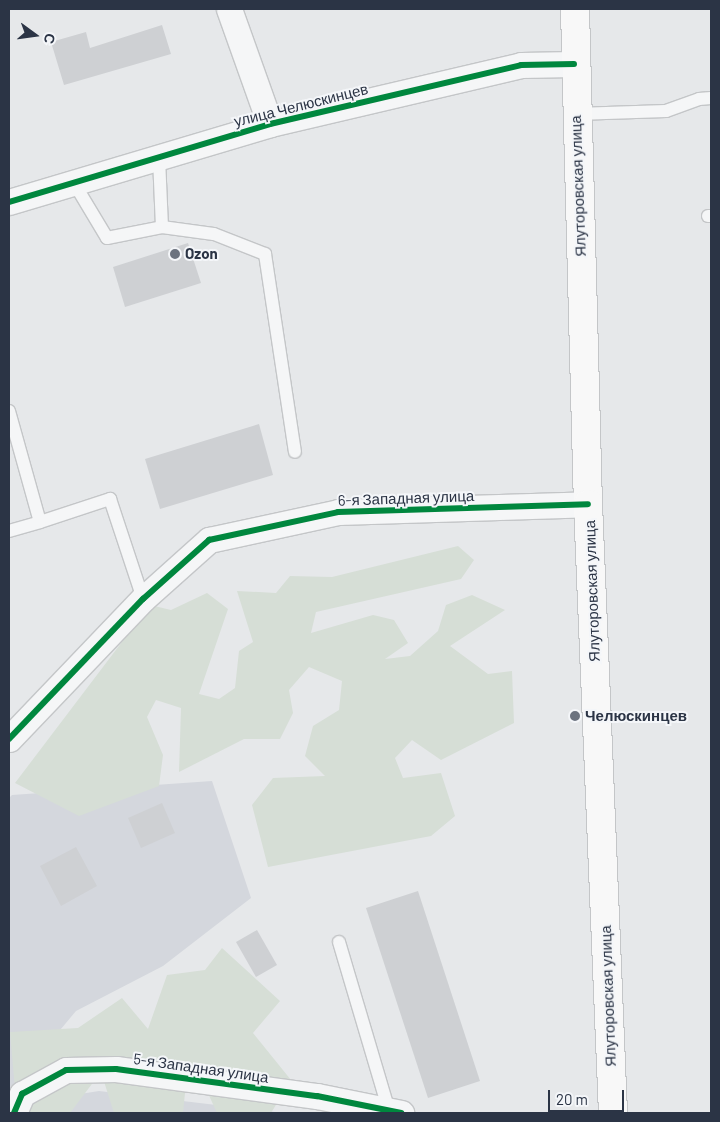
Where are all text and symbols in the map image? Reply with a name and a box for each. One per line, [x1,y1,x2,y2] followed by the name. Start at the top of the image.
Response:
[10,10,60,60] north arrow
[41,32,60,46] text: С
[232,80,370,130] street label: улица Челюскинцев
[567,115,589,257] street label: Ялуторовская улица
[185,245,218,263] place label: Ozon
[169,248,181,260] marker: Ozon
[338,487,474,509] street label: 6-я Западная улица
[581,520,603,662] street label: Ялуторовская улица
[585,707,687,725] place label: Челюскинцев
[569,710,581,722] marker: Челюскинцев
[597,925,619,1067] street label: Ялуторовская улица
[132,1050,270,1086] street label: 5-я Западная улица
[550,1080,626,1112] scale bar
[556,1090,588,1108] text: 20 m

